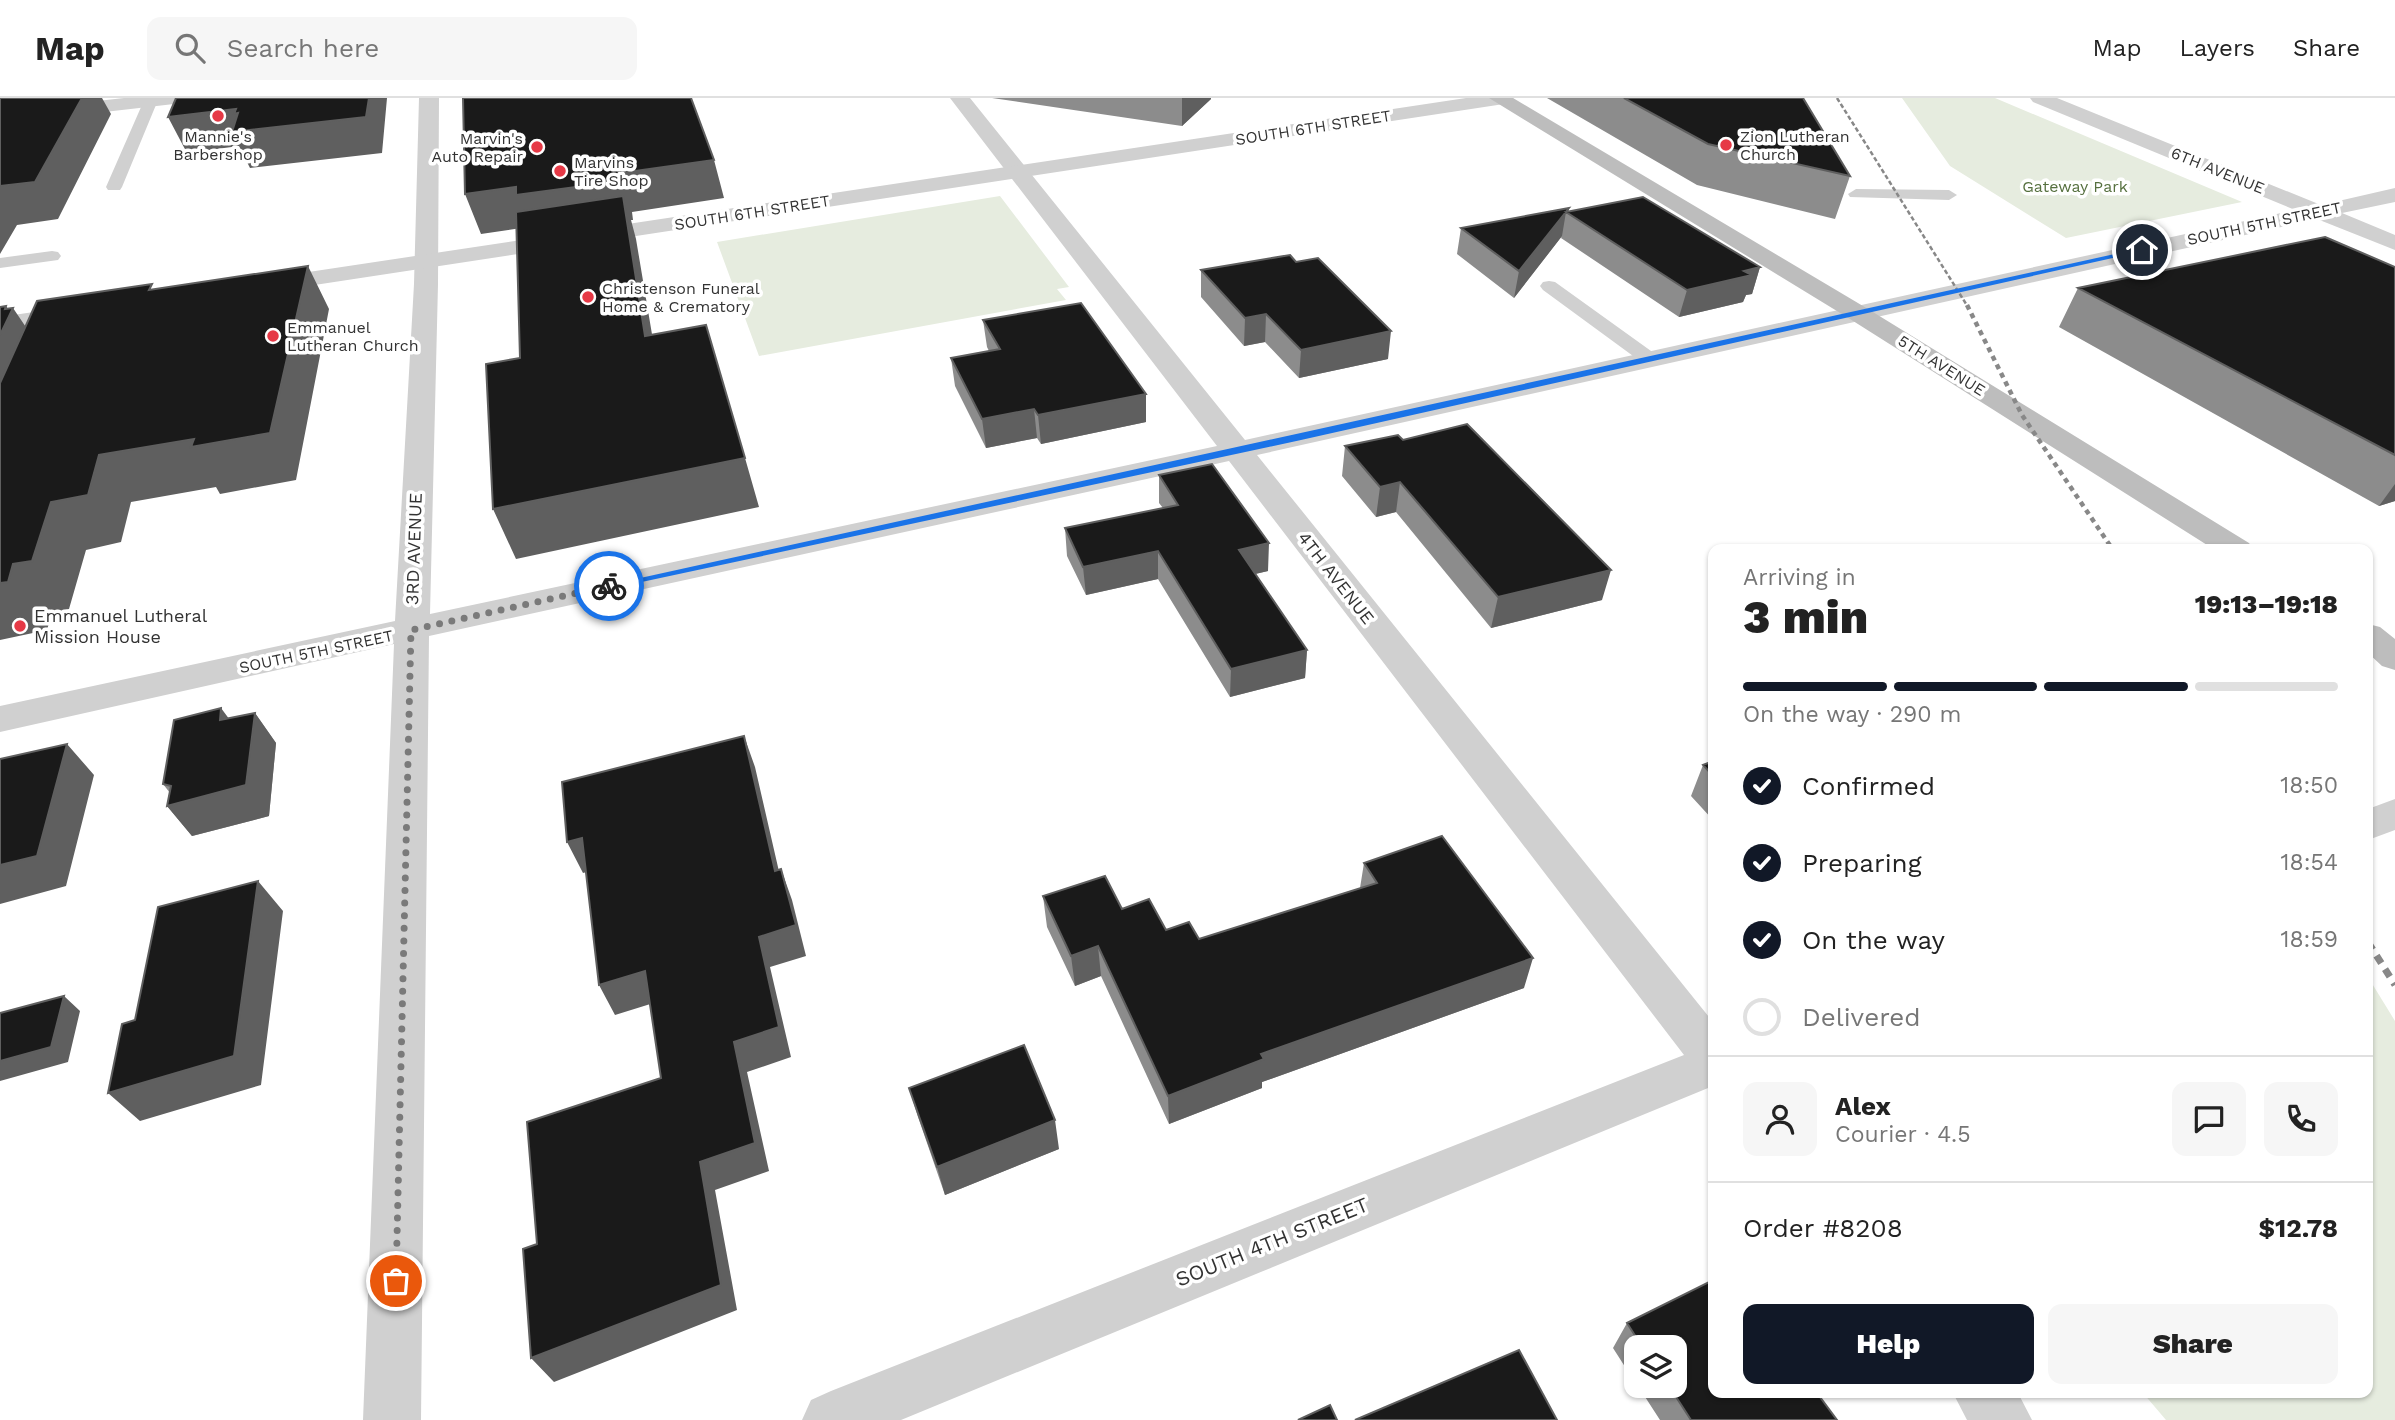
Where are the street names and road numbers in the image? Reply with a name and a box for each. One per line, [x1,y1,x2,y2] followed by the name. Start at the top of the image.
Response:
[1234,106,1393,149] street label: SOUTH 6TH STREET
[2168,143,2267,198] street label: 6TH AVENUE
[673,191,832,234] street label: SOUTH 6TH STREET
[2185,198,2343,249] street label: SOUTH 5TH STREET
[1895,331,1989,400] street label: 5TH AVENUE
[401,493,426,605] street label: 3RD AVENUE
[1294,527,1379,628] street label: 4TH AVENUE
[237,626,395,677] street label: SOUTH 5TH STREET
[1172,1191,1372,1292] street label: SOUTH 4TH STREET

